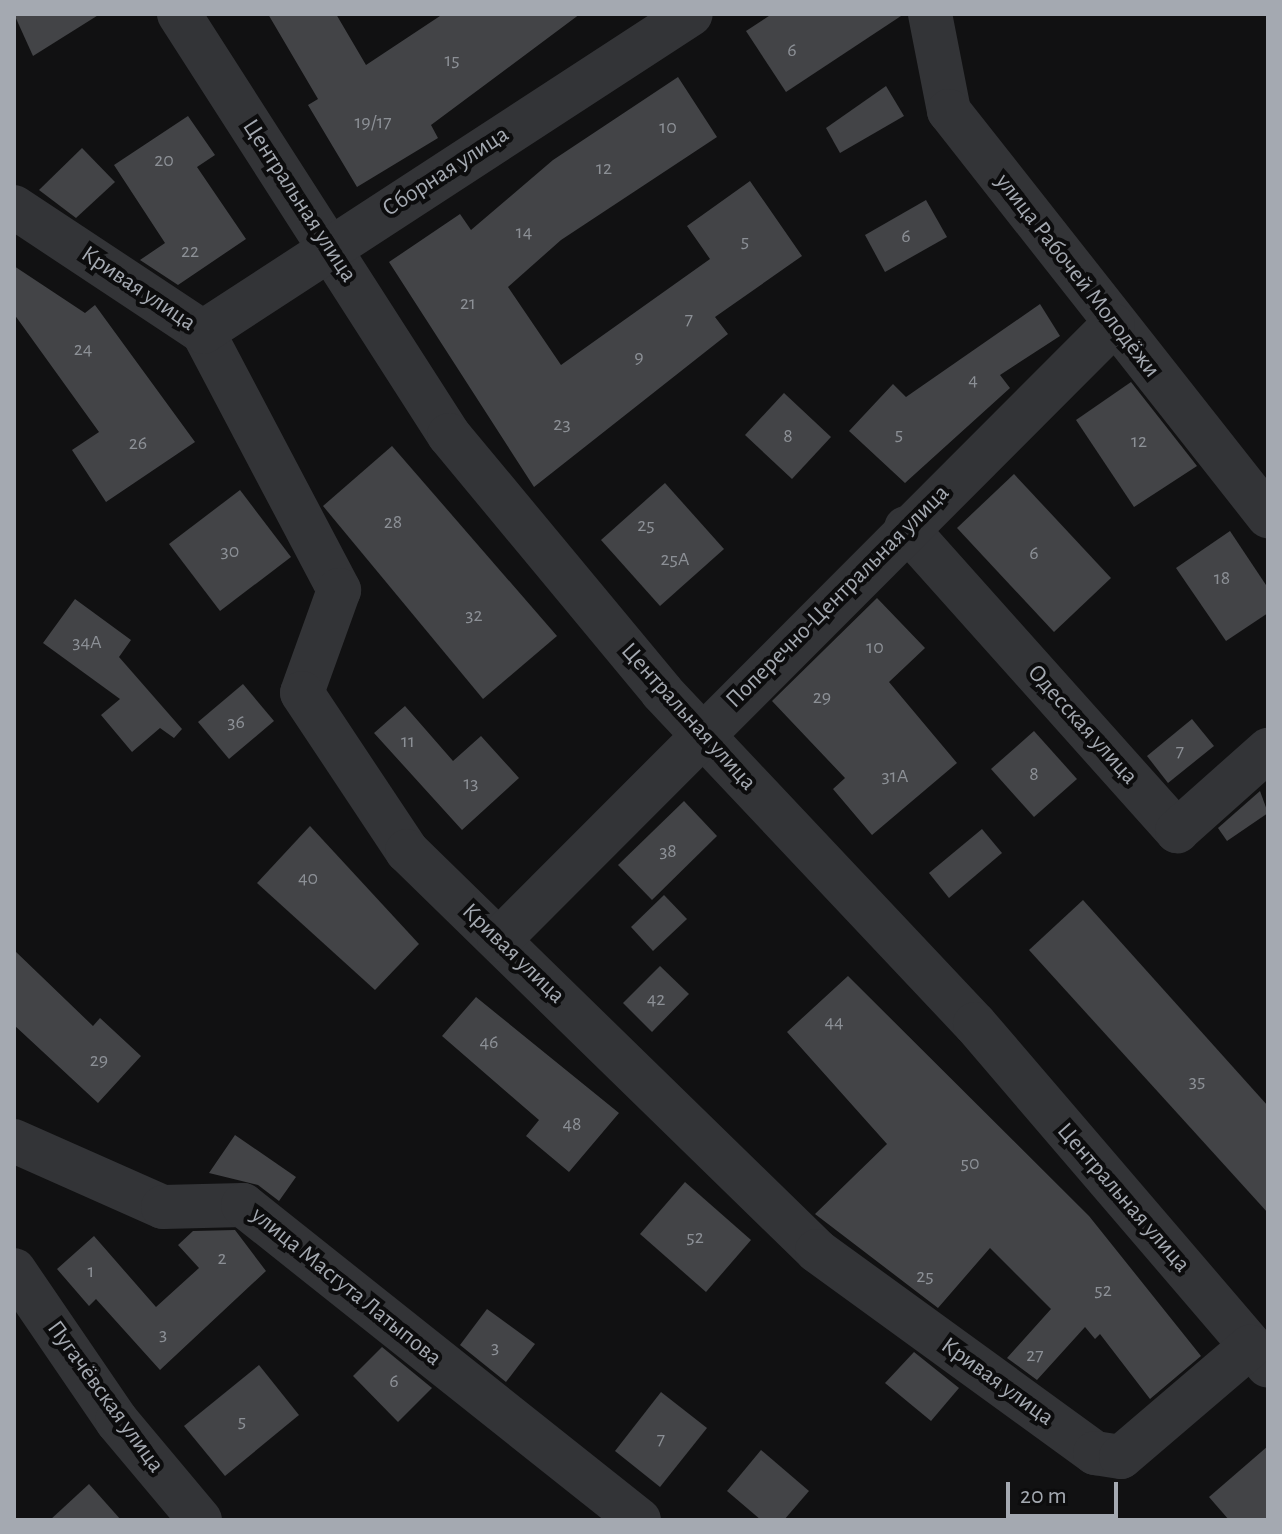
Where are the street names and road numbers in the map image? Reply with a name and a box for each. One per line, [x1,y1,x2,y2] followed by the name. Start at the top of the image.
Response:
[236,114,362,288] street label: Центральная улица
[377,120,515,224] street label: Сборная улица
[988,168,1166,384] street label: улица Рабочей Молодёжи
[75,240,201,338] street label: Кривая улица
[720,479,956,715] street label: Поперечно-Центральная улица
[614,637,762,797] street label: Центральная улица
[1021,659,1143,791] street label: Одесская улица
[455,898,571,1010] street label: Кривая улица
[1050,1117,1196,1279] street label: Центральная улица
[245,1201,447,1373] street label: улица Масгута Латыпова
[40,1315,170,1479] street label: Пугачёвская улица
[935,1331,1059,1433] street label: Кривая улица

